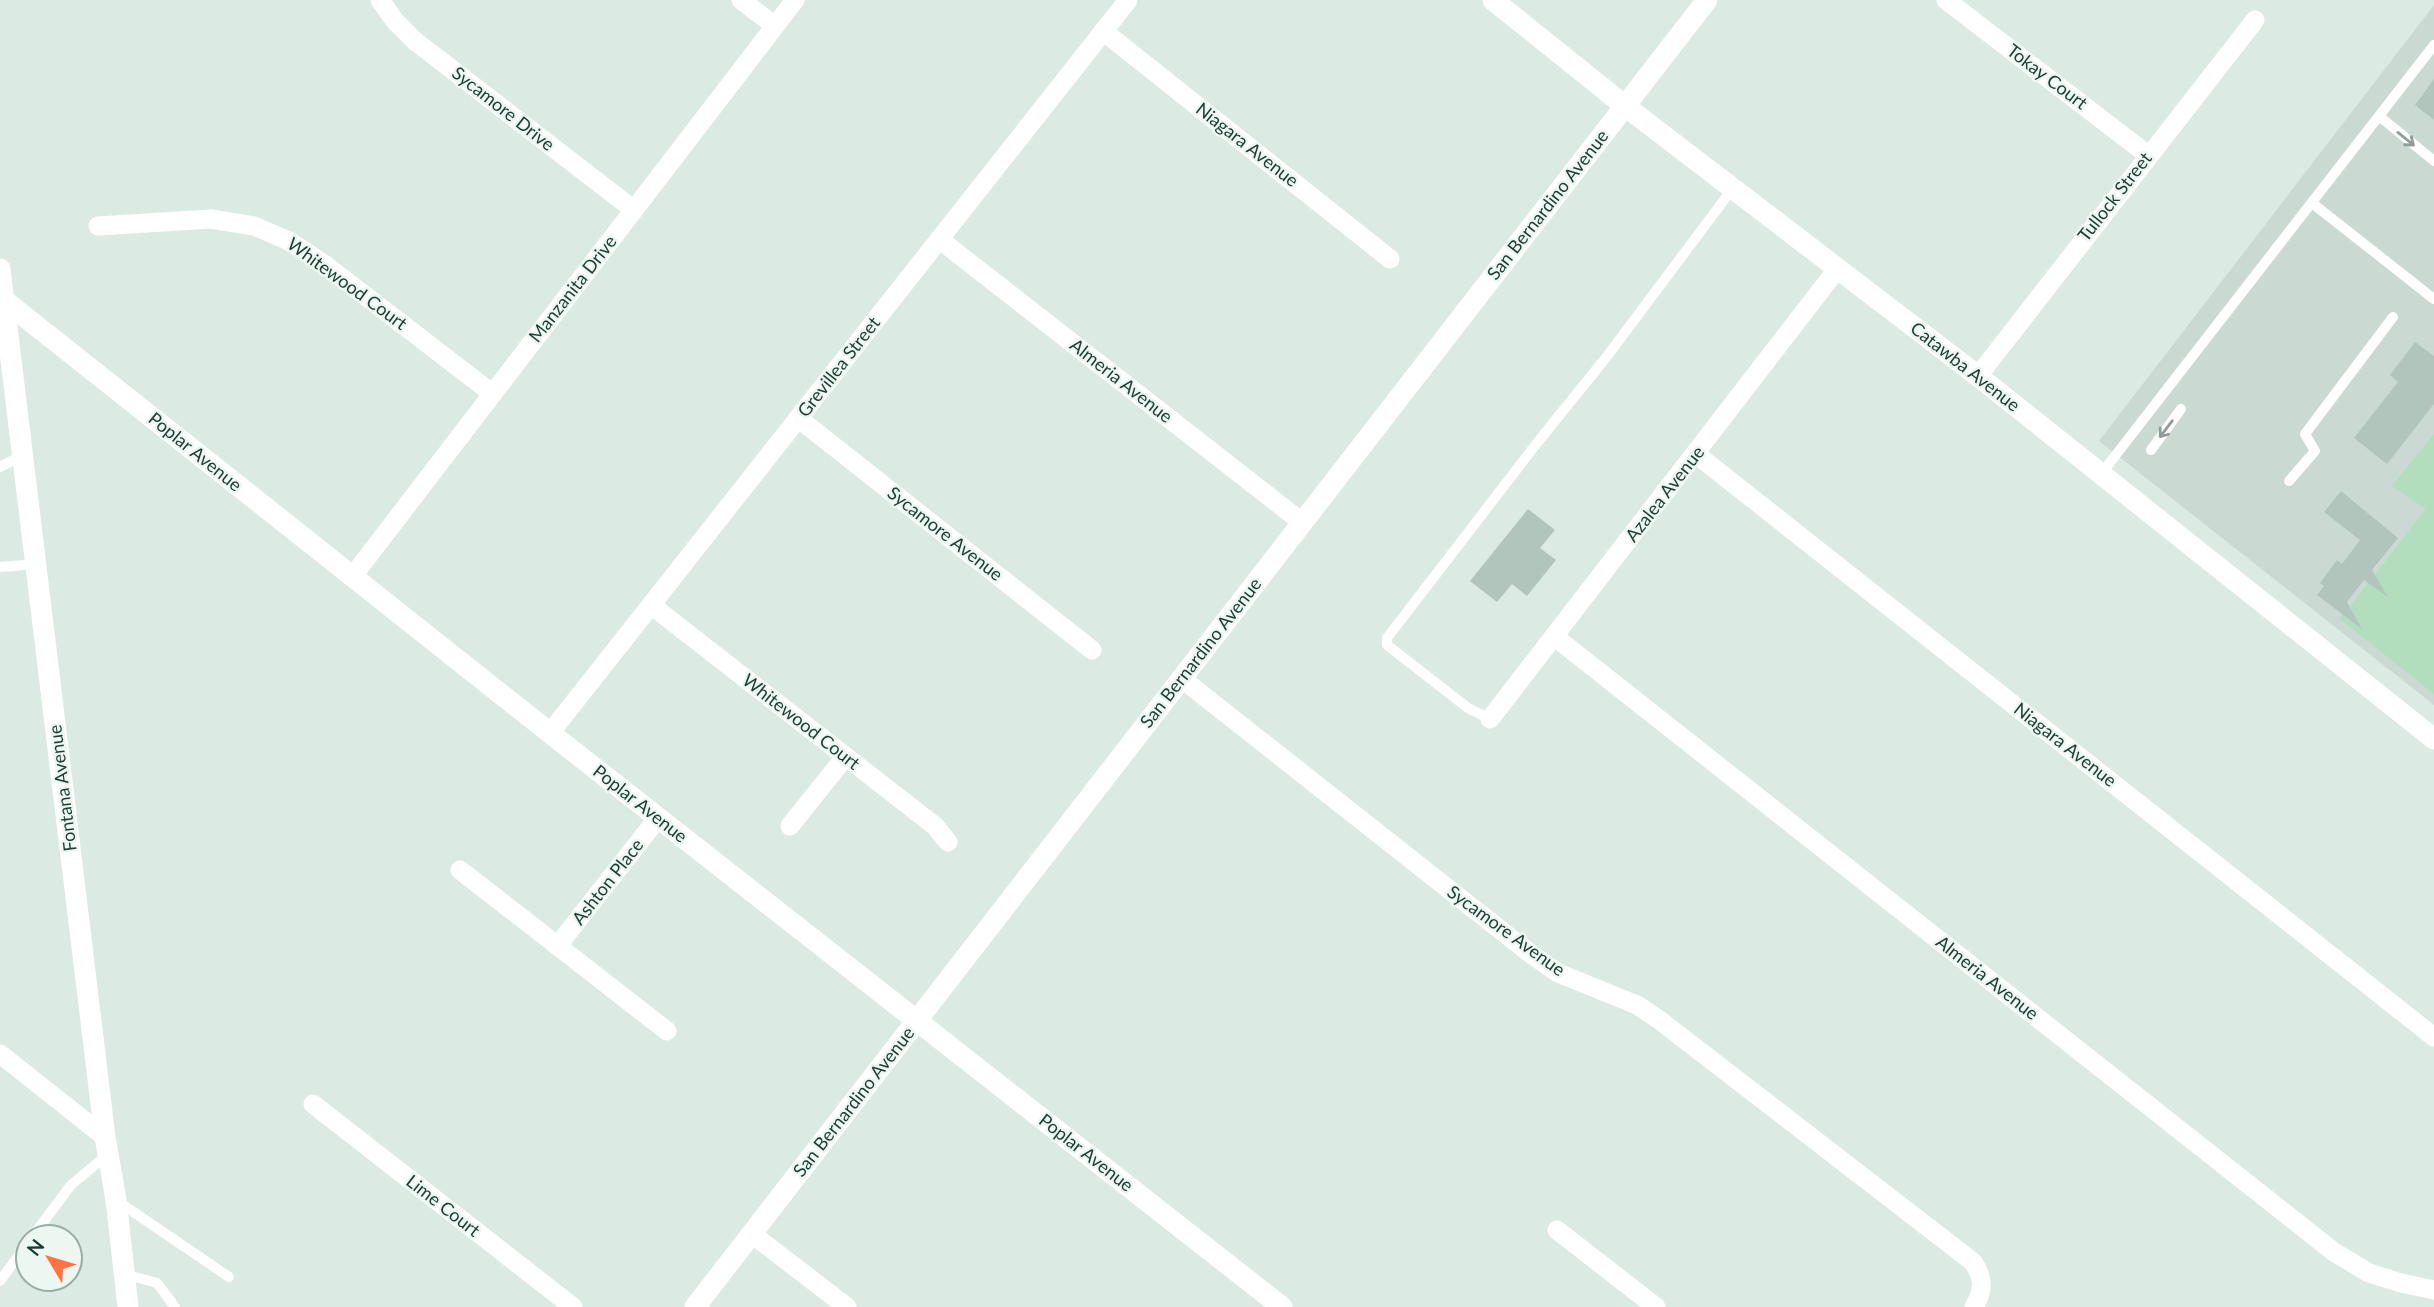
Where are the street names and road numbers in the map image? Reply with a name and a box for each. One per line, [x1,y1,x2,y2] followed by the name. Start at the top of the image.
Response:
[2003,39,2093,114] street label: Tokay Court
[448,61,559,155] street label: Sycamore Drive
[1192,97,1303,191] street label: Niagara Avenue
[1482,125,1613,284] street label: San Bernardino Avenue
[2073,147,2156,245] street label: Tullock Street
[524,230,621,346] street label: Manzanita Drive
[283,232,412,334] street label: Whitewood Court
[792,311,884,421] street label: Grevillea Street
[1906,317,2025,416] street label: Catawba Avenue
[1066,333,1177,427] street label: Almeria Avenue
[145,407,247,496] street label: Poplar Avenue
[1620,441,1708,546] street label: Azalea Avenue
[884,481,1008,585] street label: Sycamore Avenue
[1135,573,1266,732] street label: San Bernardino Avenue
[739,669,865,774] street label: Whitewood Court
[2010,697,2121,791] street label: Niagara Avenue
[43,723,81,853] street label: Fontana Avenue
[589,760,692,847] street label: Poplar Avenue
[567,834,648,929] street label: Ashton Place
[1443,880,1570,980] street label: Sycamore Avenue
[1932,930,2043,1024] street label: Almeria Avenue
[788,1022,919,1181] street label: San Bernardino Avenue
[1035,1109,1138,1196] street label: Poplar Avenue
[402,1170,485,1241] street label: Lime Court

